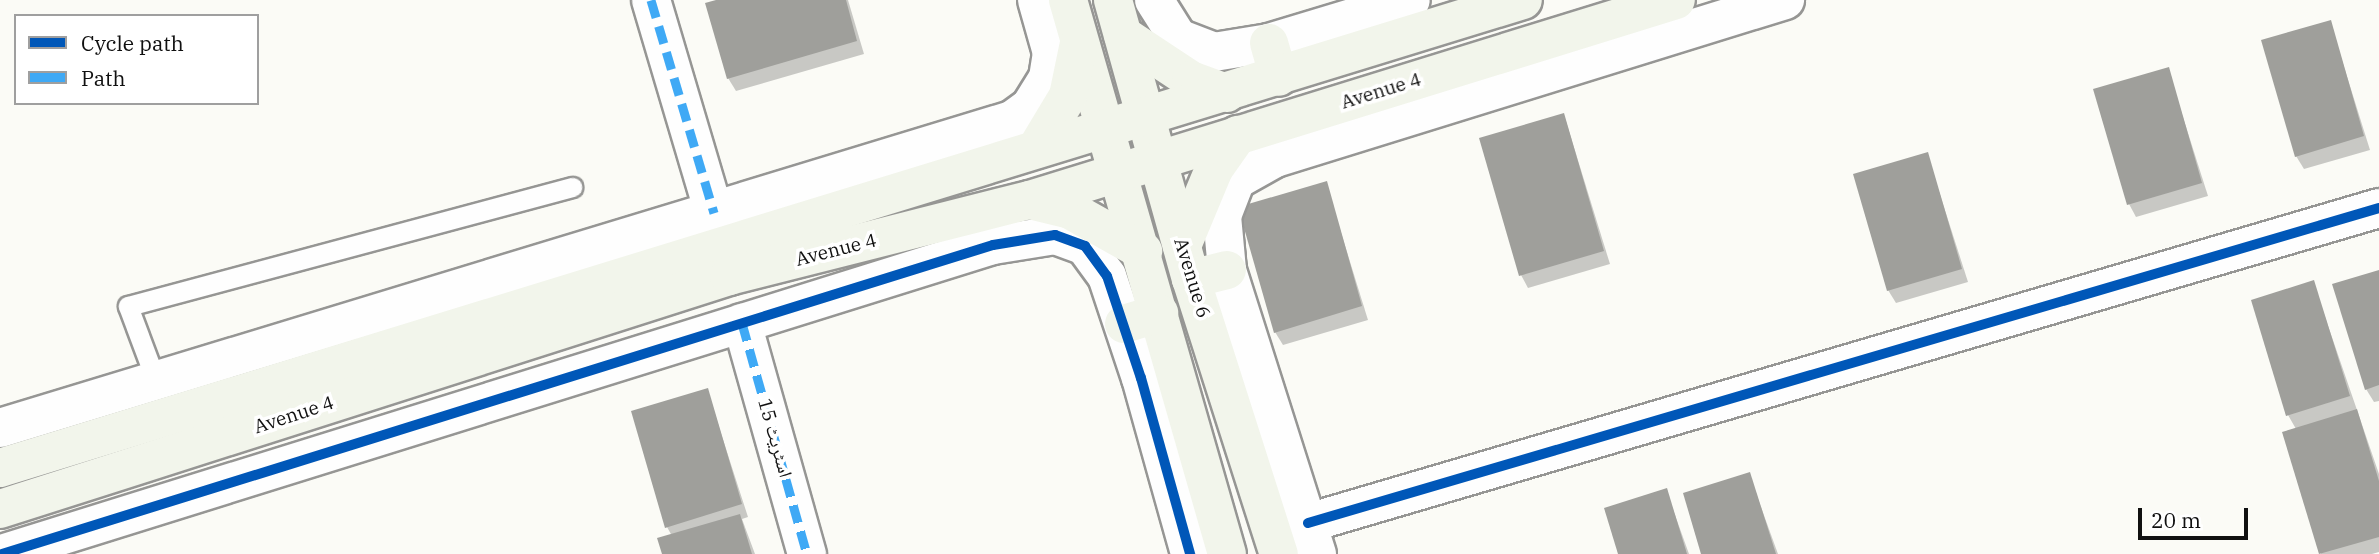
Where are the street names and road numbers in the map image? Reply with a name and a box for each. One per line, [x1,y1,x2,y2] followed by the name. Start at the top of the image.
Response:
[1338,68,1424,114] street label: Avenue 4
[793,229,879,271] street label: Avenue 4
[1169,235,1215,321] street label: Avenue 6
[251,391,337,439] street label: Avenue 4
[753,396,797,480] street label: اسٹریٹ 15

